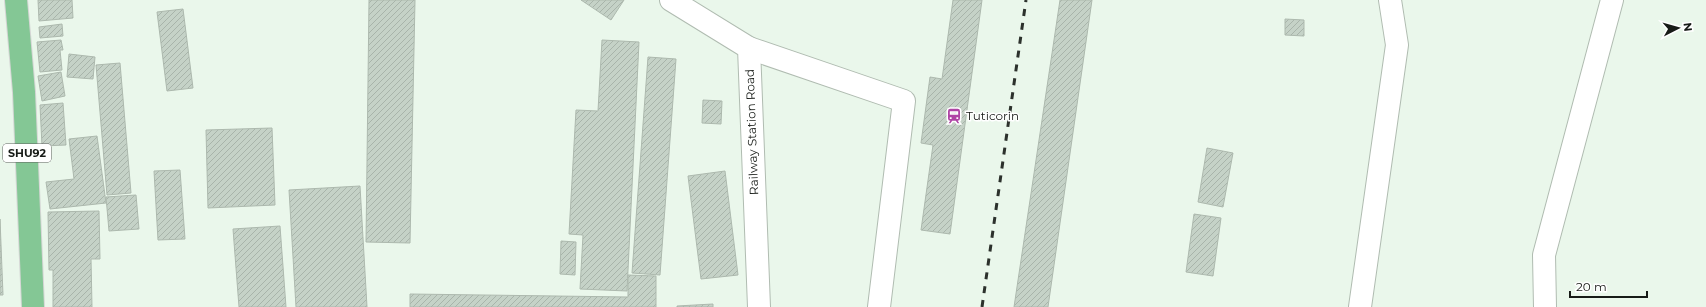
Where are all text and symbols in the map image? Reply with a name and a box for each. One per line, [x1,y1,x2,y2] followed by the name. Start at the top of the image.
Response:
[1658,8,1698,48] north arrow
[1681,22,1695,32] text: N
[742,69,761,195] street label: Railway Station Road
[945,107,963,125] station icon: Tuticorin
[966,108,1019,123] place label: Tuticorin
[3,144,51,162] road number: SHU92
[1570,273,1647,299] scale bar
[1576,279,1607,294] text: 20 m

